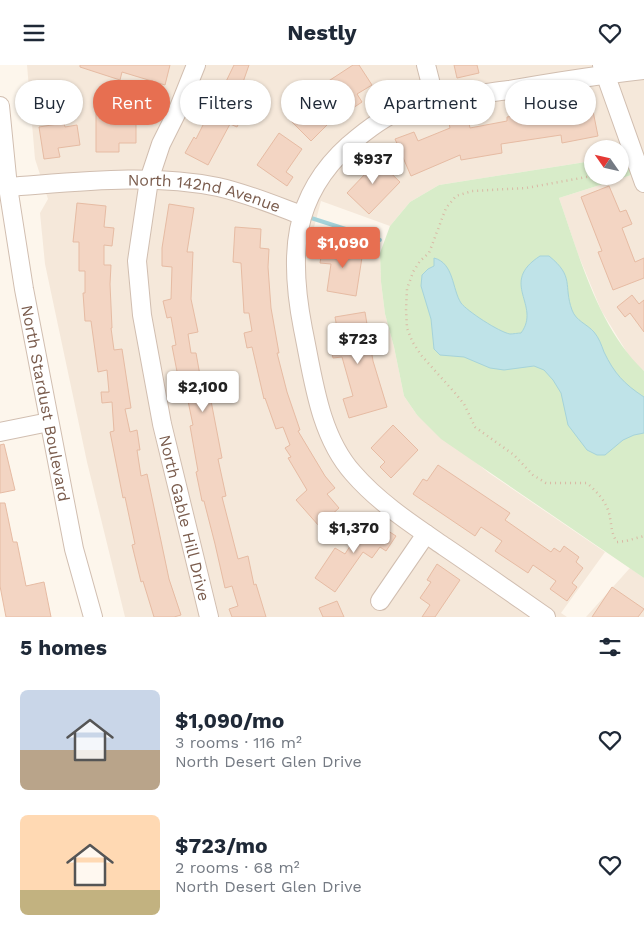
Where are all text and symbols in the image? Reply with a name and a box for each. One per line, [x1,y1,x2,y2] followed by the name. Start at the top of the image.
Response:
[20,19,48,47] icon: menu
[596,19,624,47] icon: heart
[287,20,357,45] text: Nestly
[15,80,83,125] chip: Buy
[93,80,170,125] chip: Rent
[180,80,271,125] chip: Filters
[281,80,355,125] chip: New
[365,80,495,125] chip: Apartment
[505,80,596,125] chip: House
[584,140,629,185] north arrow
[584,140,629,185] map controls
[343,143,403,185] pin: $937
[354,149,392,168] text: $937
[128,170,283,216] street label: North 142nd Avenue
[302,227,384,269] pin: $1,090
[317,233,369,252] text: $1,090
[18,303,74,503] street label: North Stardust Boulevard
[328,323,388,365] pin: $723
[338,329,378,348] text: $723
[162,371,244,413] pin: $2,100
[178,377,228,396] text: $2,100
[155,433,214,603] street label: North Gable Hill Drive
[313,511,395,554] pin: $1,370
[329,518,379,537] text: $1,370
[596,633,624,661] icon: filters
[20,635,107,660] text: 5 homes
[175,708,284,733] text: $1,090/mo
[60,710,120,770] icon: home
[596,726,624,754] icon: heart
[175,733,302,752] text: 3 rooms · 116 m²
[175,752,362,771] text: North Desert Glen Drive
[175,833,268,858] text: $723/mo
[60,835,120,895] icon: home
[596,851,624,879] icon: heart
[175,858,300,877] text: 2 rooms · 68 m²
[175,877,362,896] text: North Desert Glen Drive

